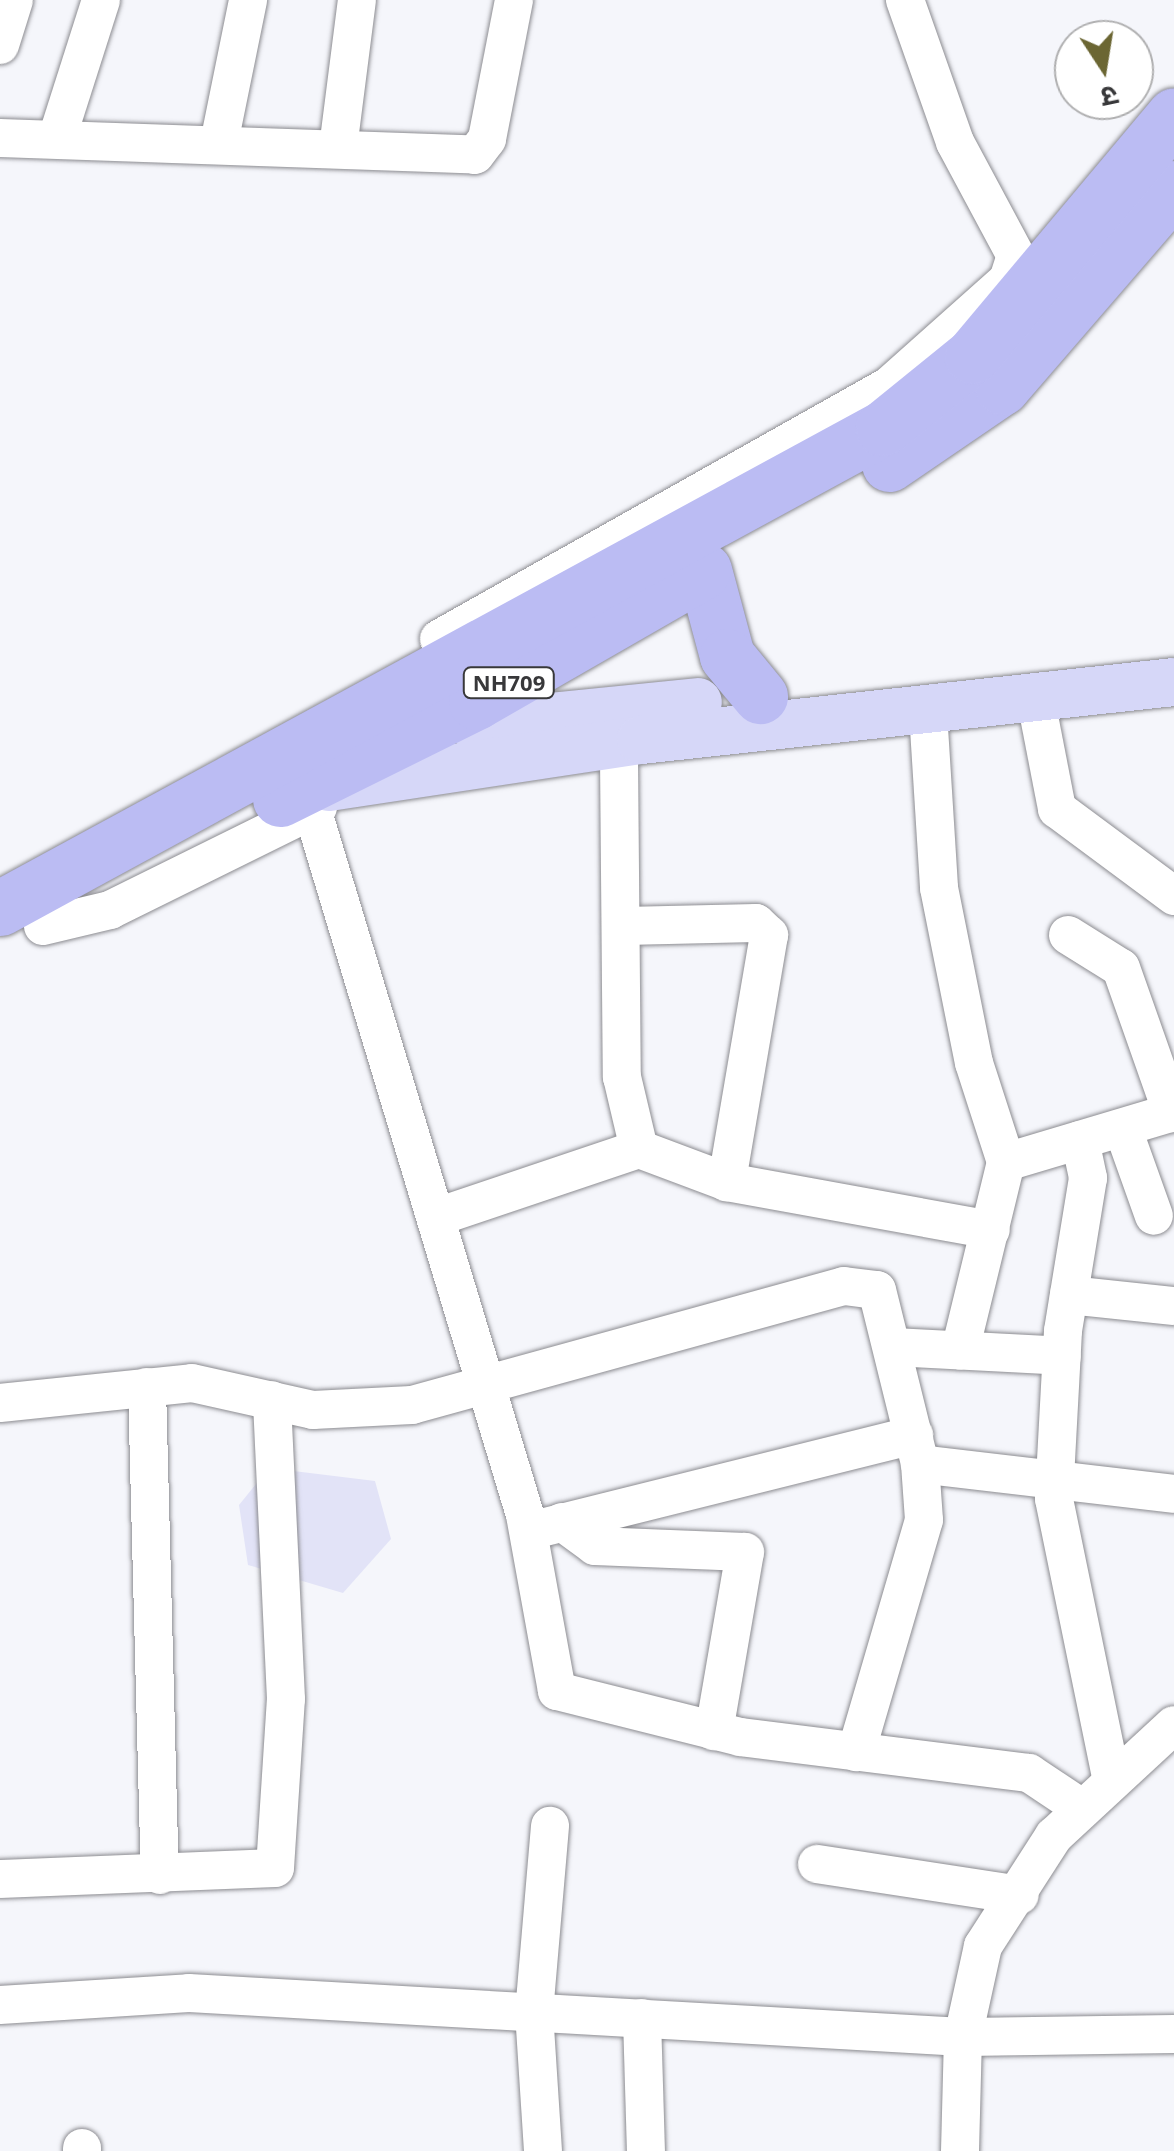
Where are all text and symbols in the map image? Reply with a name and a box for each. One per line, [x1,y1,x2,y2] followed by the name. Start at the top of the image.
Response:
[1054,20,1154,120] north arrow
[1098,77,1122,118] text: उ
[462,666,556,700] road number: NH709

